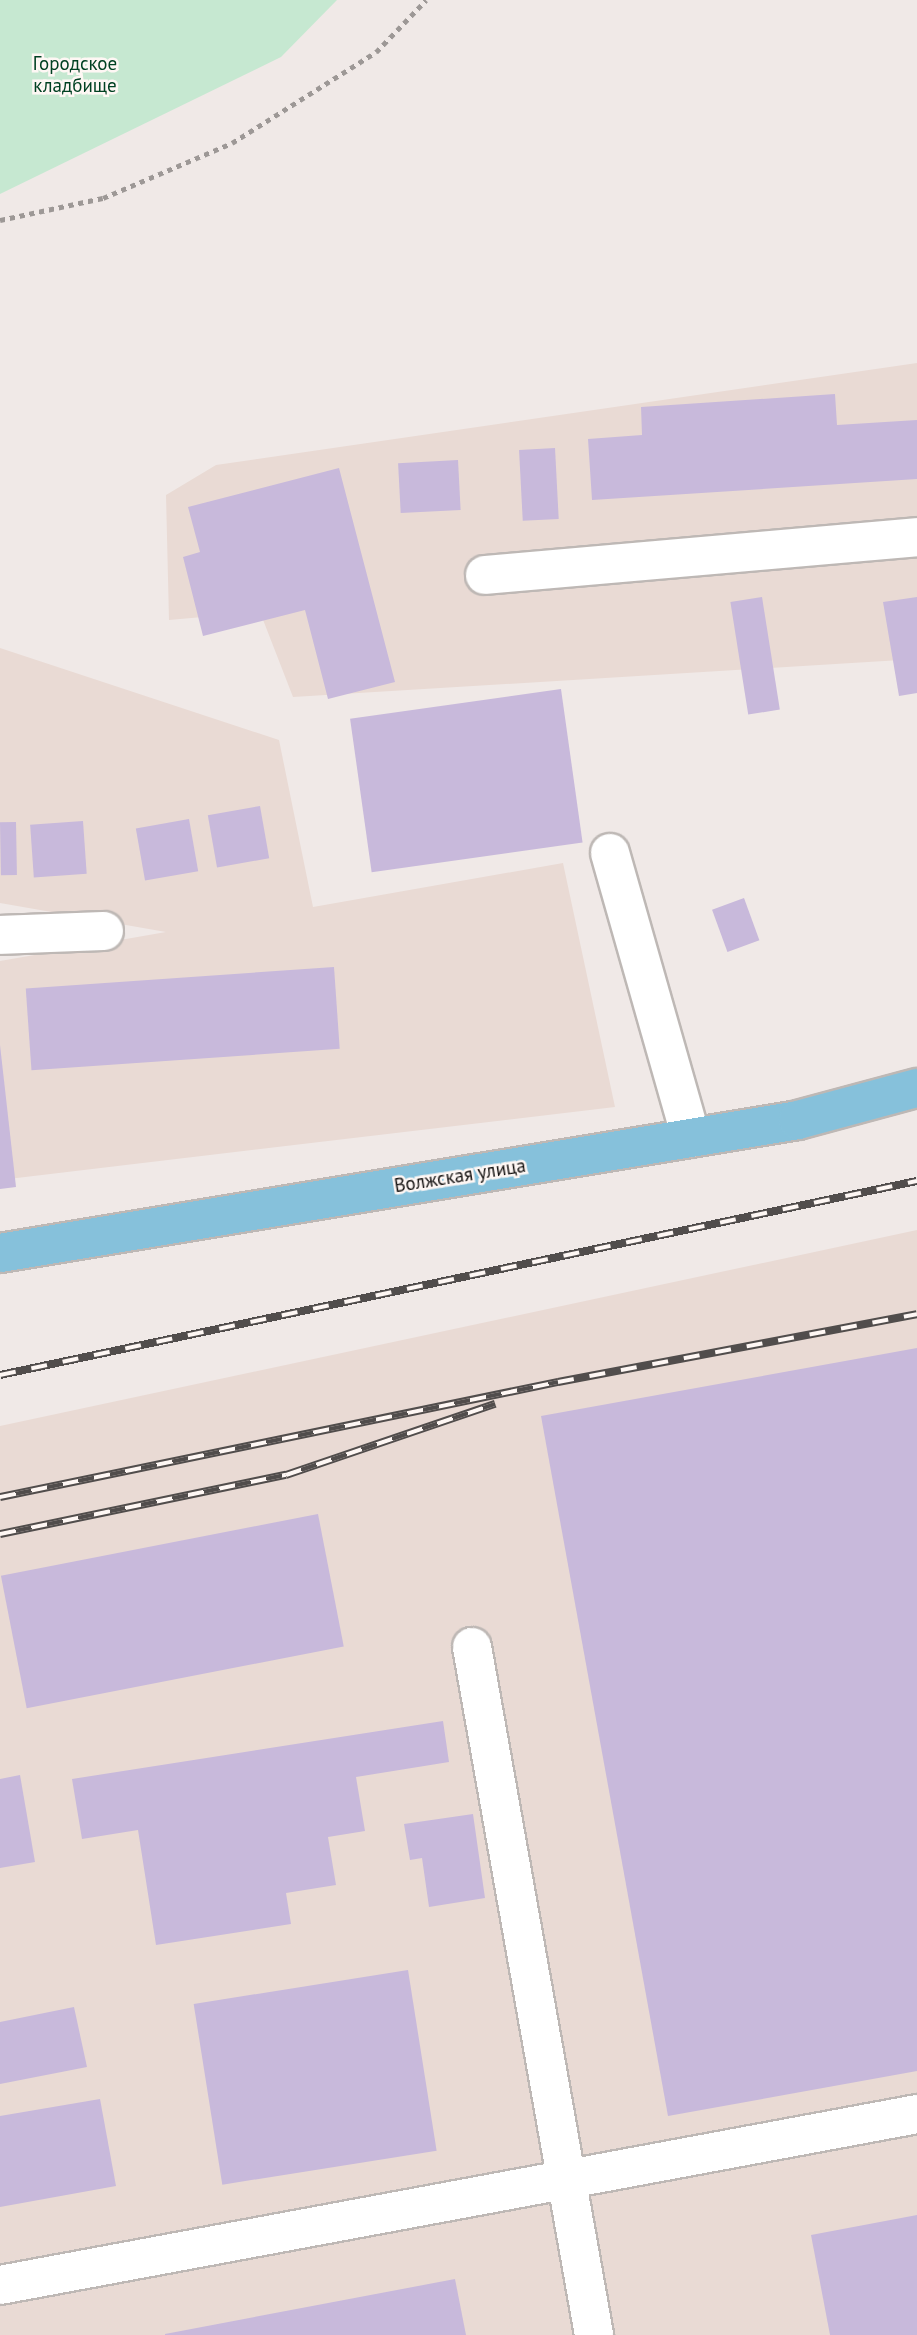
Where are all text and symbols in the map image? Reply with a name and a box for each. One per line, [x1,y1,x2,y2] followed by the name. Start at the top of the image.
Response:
[33,53,117,97] park label: Городское кладбище
[393,1154,527,1198] street label: Волжская улица

